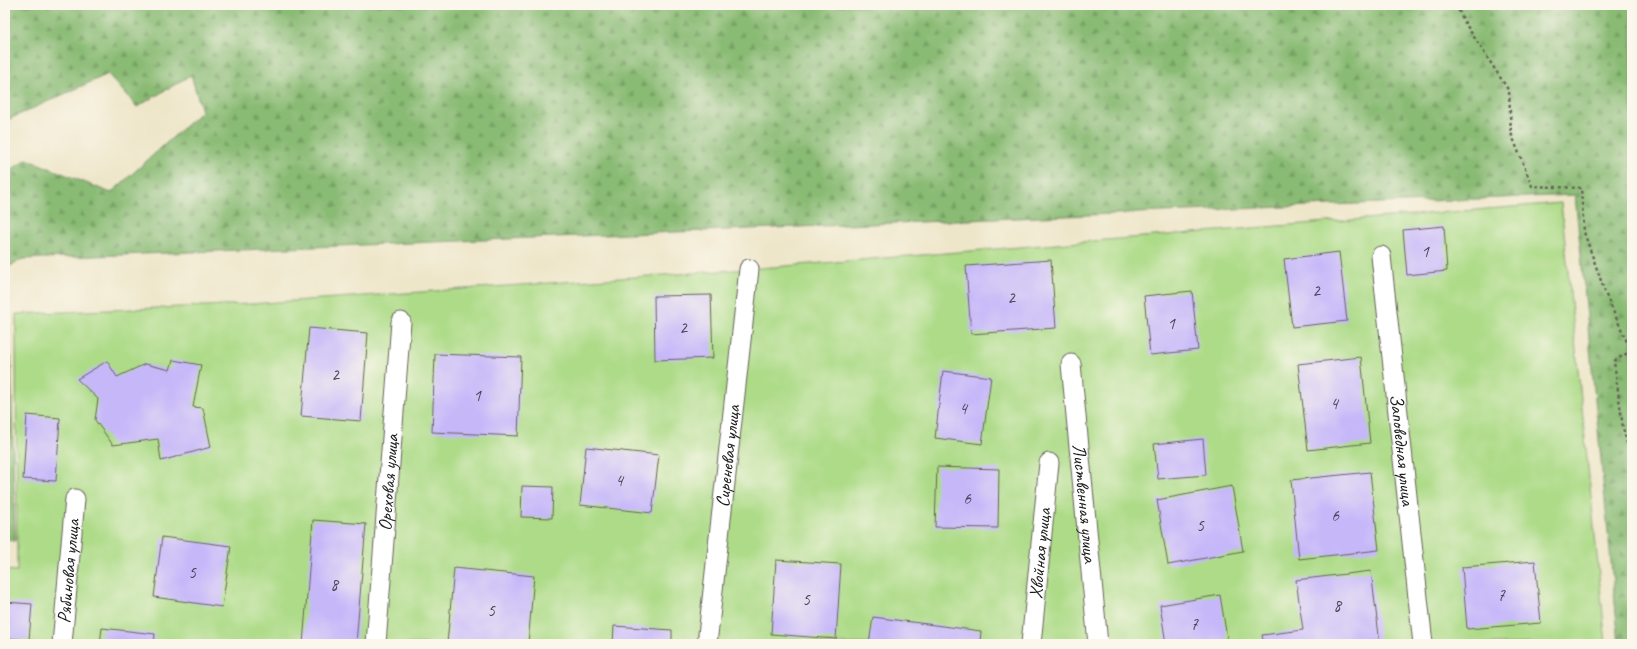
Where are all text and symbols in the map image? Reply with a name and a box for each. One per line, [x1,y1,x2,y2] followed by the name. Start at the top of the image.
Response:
[1421,241,1430,262] house number: 1
[1312,280,1321,301] house number: 2
[1007,287,1016,308] house number: 2
[1167,313,1176,334] house number: 1
[679,317,688,338] house number: 2
[331,364,340,385] house number: 2
[473,385,482,406] house number: 1
[1330,393,1340,414] house number: 4
[1384,393,1420,508] street label: Заповедная улица
[959,398,969,419] house number: 4
[710,402,746,508] street label: Сиреневая улица
[373,432,404,532] street label: Ореховая улица
[1067,443,1102,566] street label: Лиственная улица
[615,470,625,491] house number: 4
[963,488,972,509] house number: 6
[1331,505,1340,526] house number: 6
[1024,506,1057,600] street label: Хвойная улица
[1196,515,1205,536] house number: 5
[52,517,85,624] street label: Рябиновая улица
[188,562,197,583] house number: 5
[330,574,340,595] house number: 8
[1497,585,1506,606] house number: 7
[802,589,811,610] house number: 5
[1333,595,1343,616] house number: 8
[487,600,496,621] house number: 5
[1190,614,1199,635] house number: 7

